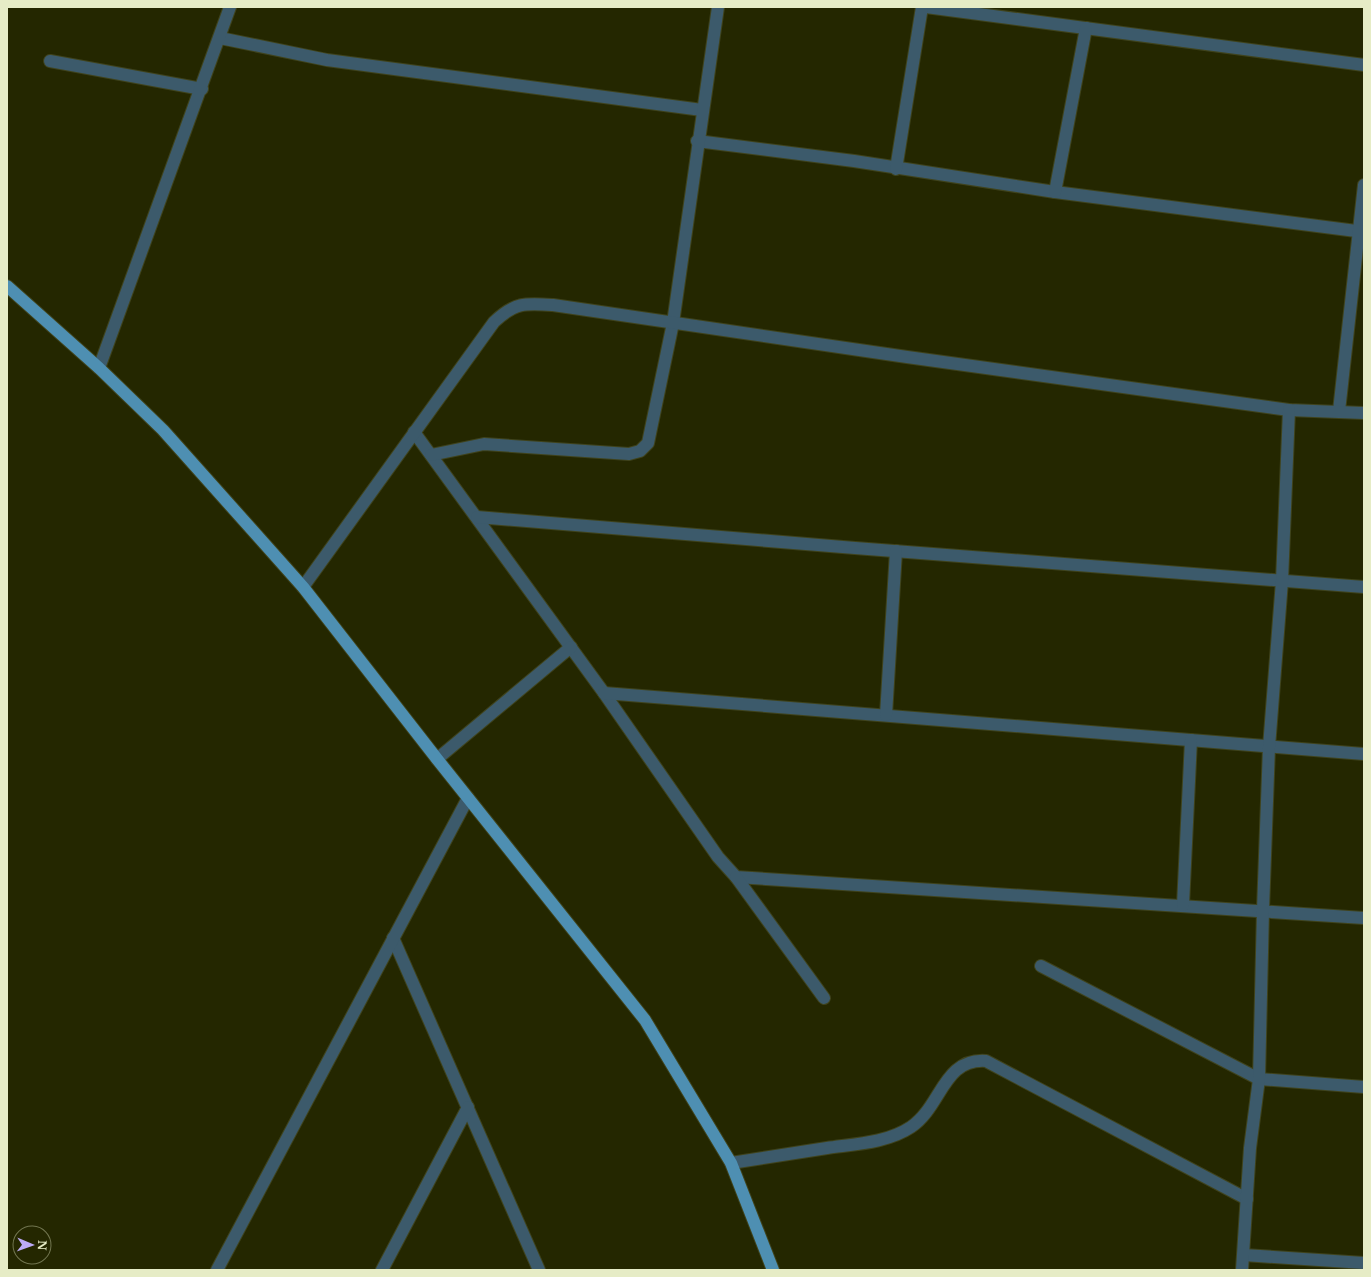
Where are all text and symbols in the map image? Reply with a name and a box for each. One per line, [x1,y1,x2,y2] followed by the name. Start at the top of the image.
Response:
[12,1225,52,1265] north arrow
[35,1240,49,1251] text: N

